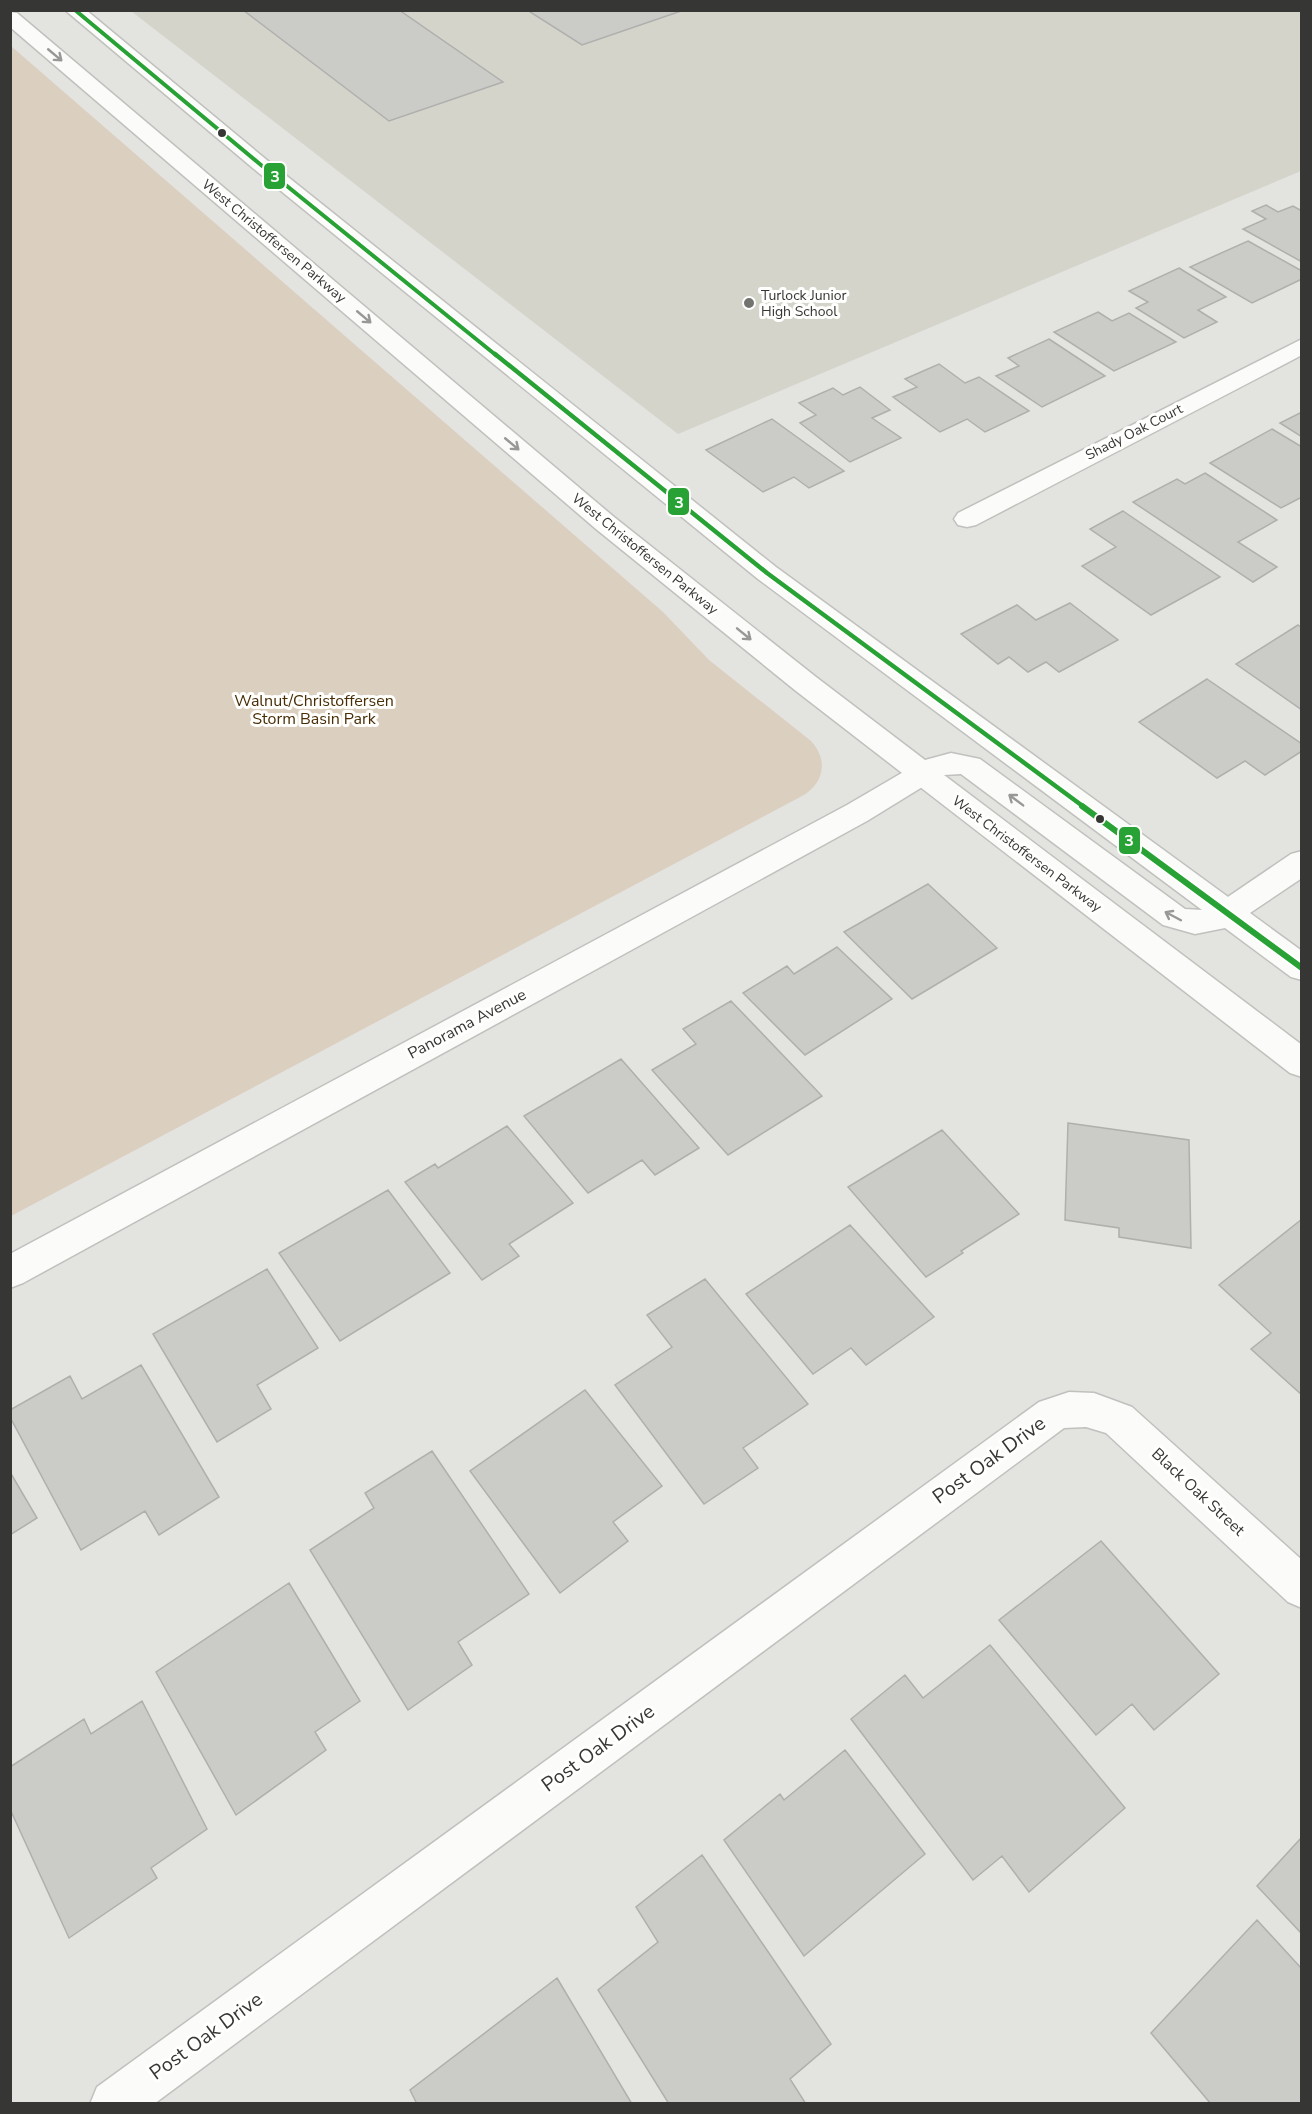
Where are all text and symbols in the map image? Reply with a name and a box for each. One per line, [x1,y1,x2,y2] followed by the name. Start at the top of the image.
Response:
[47,48,62,62] one-way arrow
[216,127,228,139] unlabelled marker
[263,162,286,190] line badge: 3
[270,166,280,188] text: 3
[198,175,351,308] street label: West Christoffersen Parkway
[761,286,847,321] place label: Turlock Junior High School
[742,296,756,310] marker: Turlock Junior High School
[356,310,371,324] one-way arrow
[1082,399,1186,465] street label: Shady Oak Court
[504,437,520,450] one-way arrow
[667,487,690,516] line badge: 3
[568,489,723,619] street label: West Christoffersen Parkway
[674,492,684,514] text: 3
[735,628,751,641] one-way arrow
[234,690,394,730] park label: Walnut/Christoffersen Storm Basin Park
[948,791,1106,917] street label: West Christoffersen Parkway
[1008,793,1024,806] one-way arrow
[1094,813,1106,825] unlabelled marker
[1118,826,1141,855] line badge: 3
[1124,830,1134,852] text: 3
[1164,910,1182,921] one-way arrow
[404,984,530,1064] street label: Panorama Avenue
[927,1410,1051,1510] street label: Post Oak Drive
[1147,1443,1250,1541] street label: Black Oak Street
[536,1698,660,1798] street label: Post Oak Drive
[144,1986,268,2086] street label: Post Oak Drive

